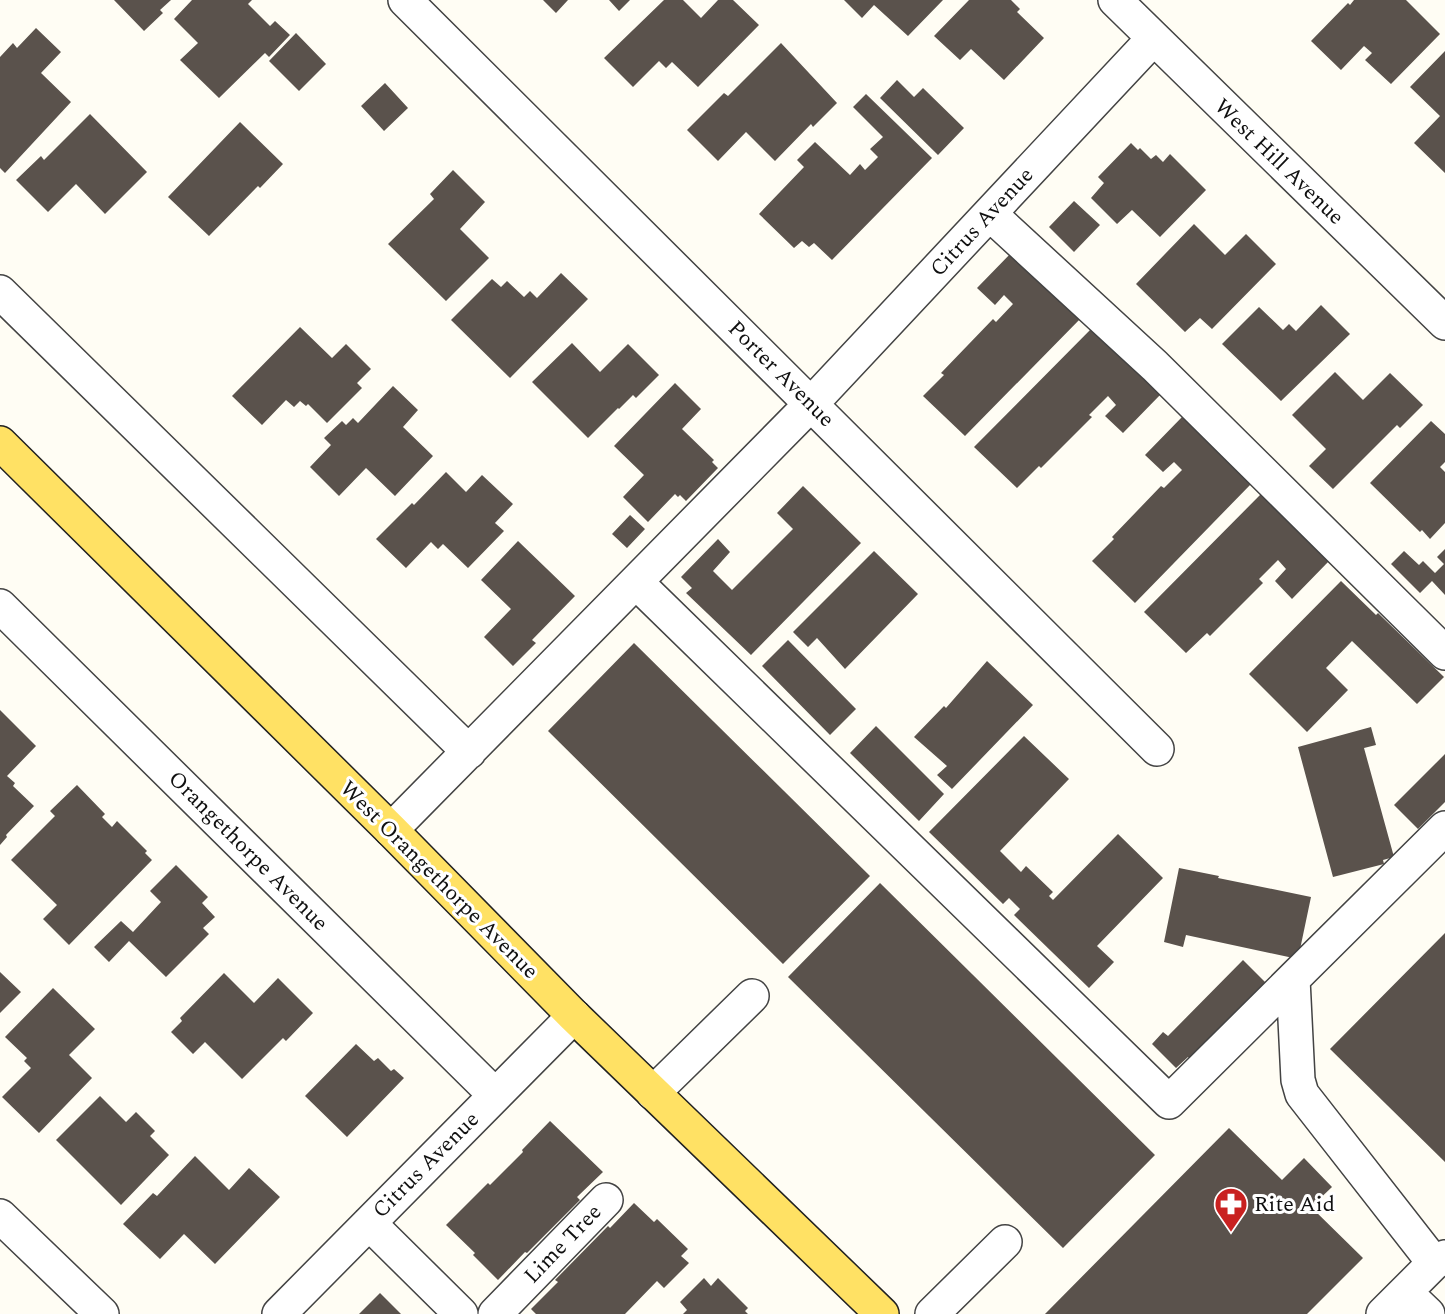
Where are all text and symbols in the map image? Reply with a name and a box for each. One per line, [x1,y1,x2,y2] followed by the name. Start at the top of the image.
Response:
[1206,91,1352,233] street label: West Hill Avenue
[922,160,1042,284] street label: Citrus Avenue
[720,313,842,435] street label: Porter Avenue
[160,763,336,939] street label: Orangethorpe Avenue
[332,773,546,987] street label: West Orangethorpe Avenue
[365,1104,487,1226] street label: Citrus Avenue
[1213,1186,1249,1233] pharmacy icon: Rite Aid
[1254,1188,1335,1221] place label: Rite Aid
[516,1197,610,1291] street label: Lime Tree

